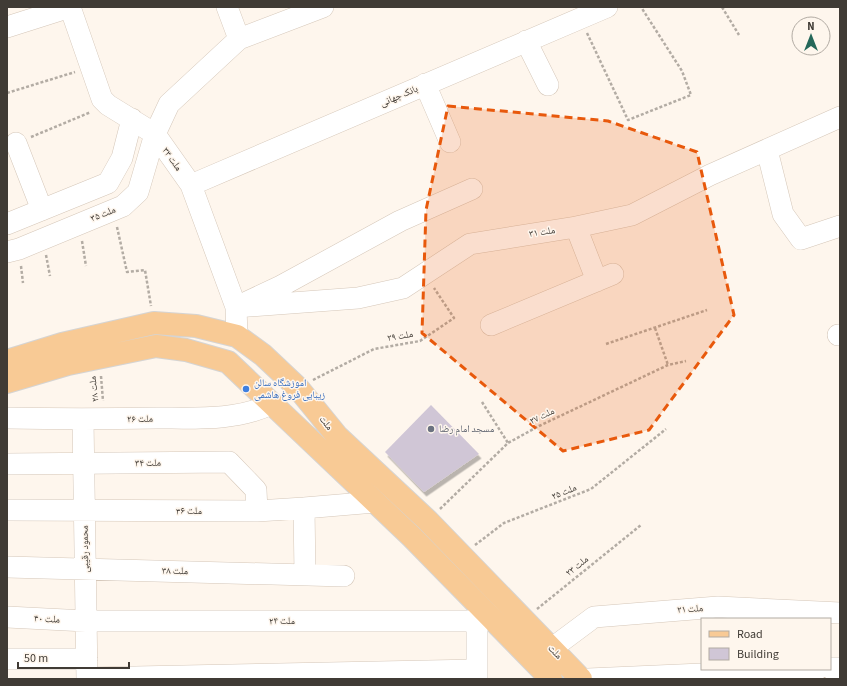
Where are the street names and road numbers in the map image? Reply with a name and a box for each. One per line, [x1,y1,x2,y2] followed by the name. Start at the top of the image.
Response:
[378,82,420,110] street label: بانک جهانی
[159,144,186,174] street label: ملت ۳۳
[88,202,118,225] street label: ملت ۳۵
[528,223,556,241] street label: ملت ۳۱
[386,327,415,345] street label: ملت ۲۹
[85,375,103,403] street label: ملت ۲۸
[527,404,557,428] street label: ملت ۲۷
[127,412,154,426] street label: ملت ۲۶
[316,413,336,434] street label: ملت
[135,456,162,470] street label: ملت ۳۴
[549,480,579,504] street label: ملت ۲۵
[176,504,203,518] street label: ملت ۳۶
[78,525,92,573] street label: محمود رقیبی
[562,552,592,580] street label: ملت ۲۳
[162,564,189,578] street label: ملت ۳۸
[676,601,704,617] street label: ملت ۲۱
[34,611,61,627] street label: ملت ۴۰
[269,614,296,628] street label: ملت ۲۴
[545,642,566,663] street label: ملت

